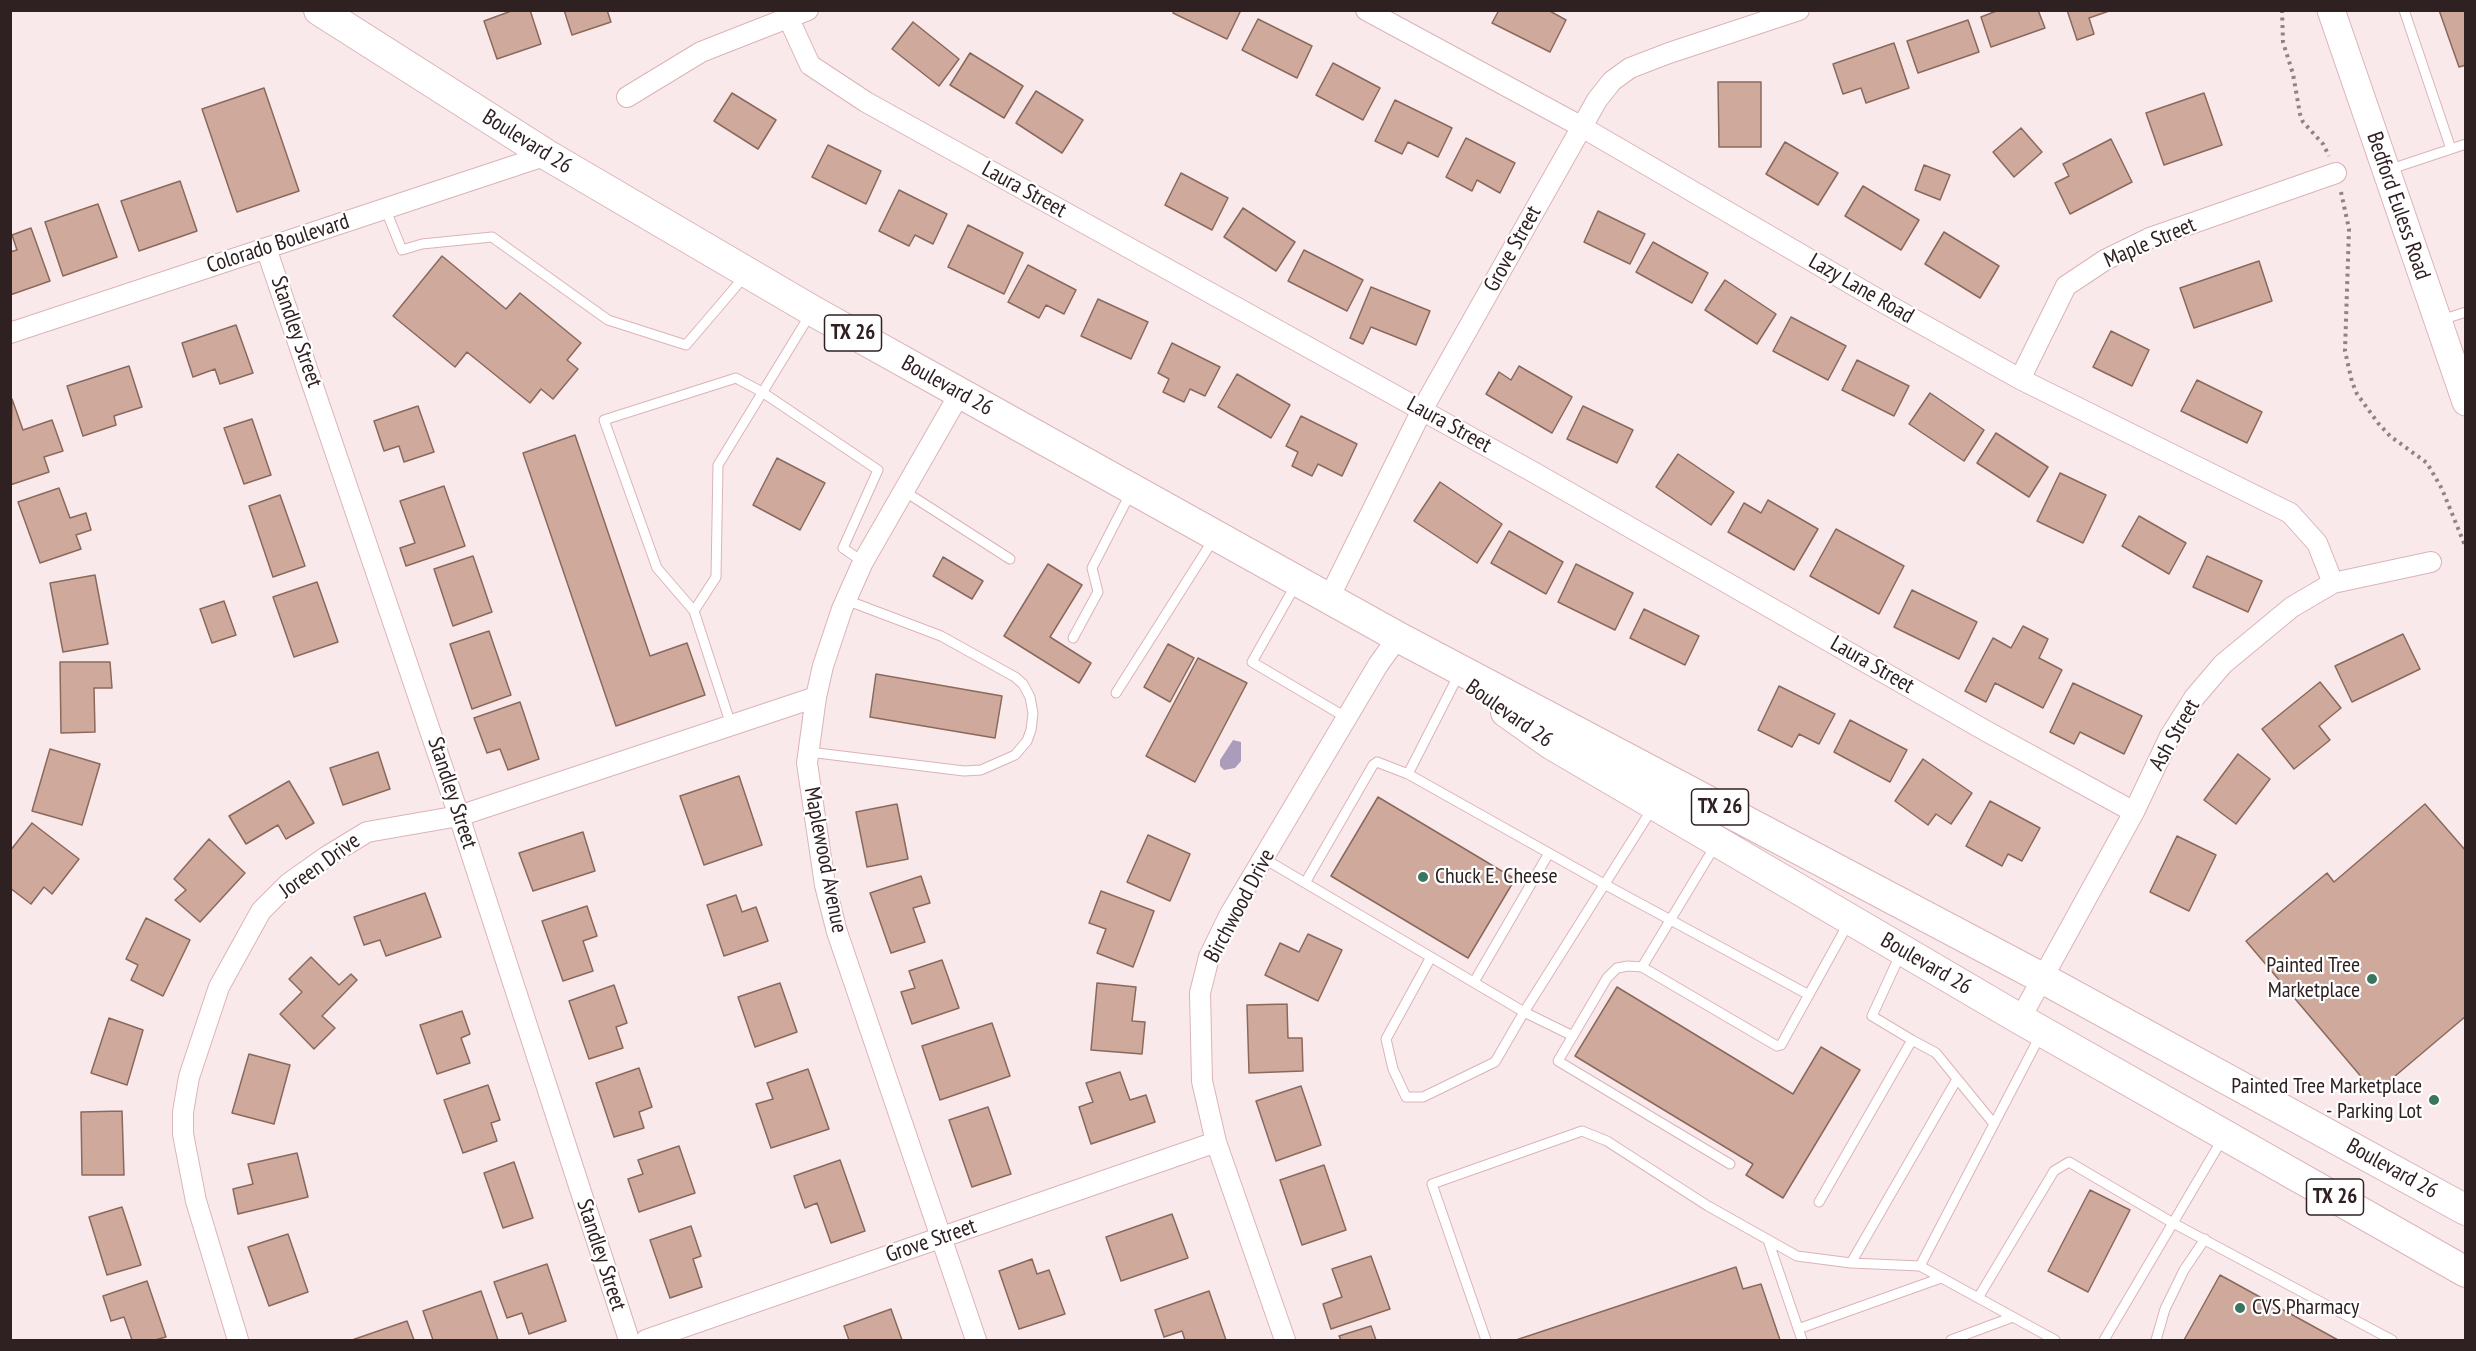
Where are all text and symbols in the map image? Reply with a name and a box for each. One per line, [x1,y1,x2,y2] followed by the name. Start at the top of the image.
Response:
[477,104,577,180] street label: Boulevard 26
[2360,129,2436,283] street label: Bedford Euless Road
[977,156,1071,224] street label: Laura Street
[1479,202,1547,296] street label: Grove Street
[203,209,353,279] street label: Colorado Boulevard
[2100,212,2200,274] street label: Maple Street
[1804,248,1918,330] street label: Lazy Lane Road
[265,273,327,391] street label: Standley Street
[824,315,882,351] road number: TX 26
[897,350,997,422] street label: Boulevard 26
[1402,391,1496,459] street label: Laura Street
[1825,631,1919,699] street label: Laura Street
[1460,674,1558,754] street label: Boulevard 26
[2144,695,2206,775] street label: Ash Street
[422,734,482,852] street label: Standley Street
[798,785,852,935] street label: Maplewood Avenue
[1692,789,1748,825] road number: TX 26
[275,828,365,904] street label: Joreen Drive
[1199,845,1281,967] street label: Birchwood Drive
[1435,864,1558,890] place label: Chuck E. Cheese
[1416,870,1430,884] marker: Chuck E. Cheese
[1876,927,1976,1001] street label: Boulevard 26
[2266,953,2360,1004] place label: Painted Tree Marketplace
[2365,972,2379,986] marker: Painted Tree Marketplace
[2231,1074,2422,1126] place label: Painted Tree Marketplace - Parking Lot
[2427,1093,2441,1107] marker: Painted Tree Marketplace - Parking Lot
[2342,1133,2442,1205] street label: Boulevard 26
[2306,1179,2364,1215] road number: TX 26
[571,1196,631,1314] street label: Standley Street
[882,1213,980,1269] street label: Grove Street
[2252,1295,2359,1321] place label: CVS Pharmacy
[2233,1301,2247,1315] marker: CVS Pharmacy

